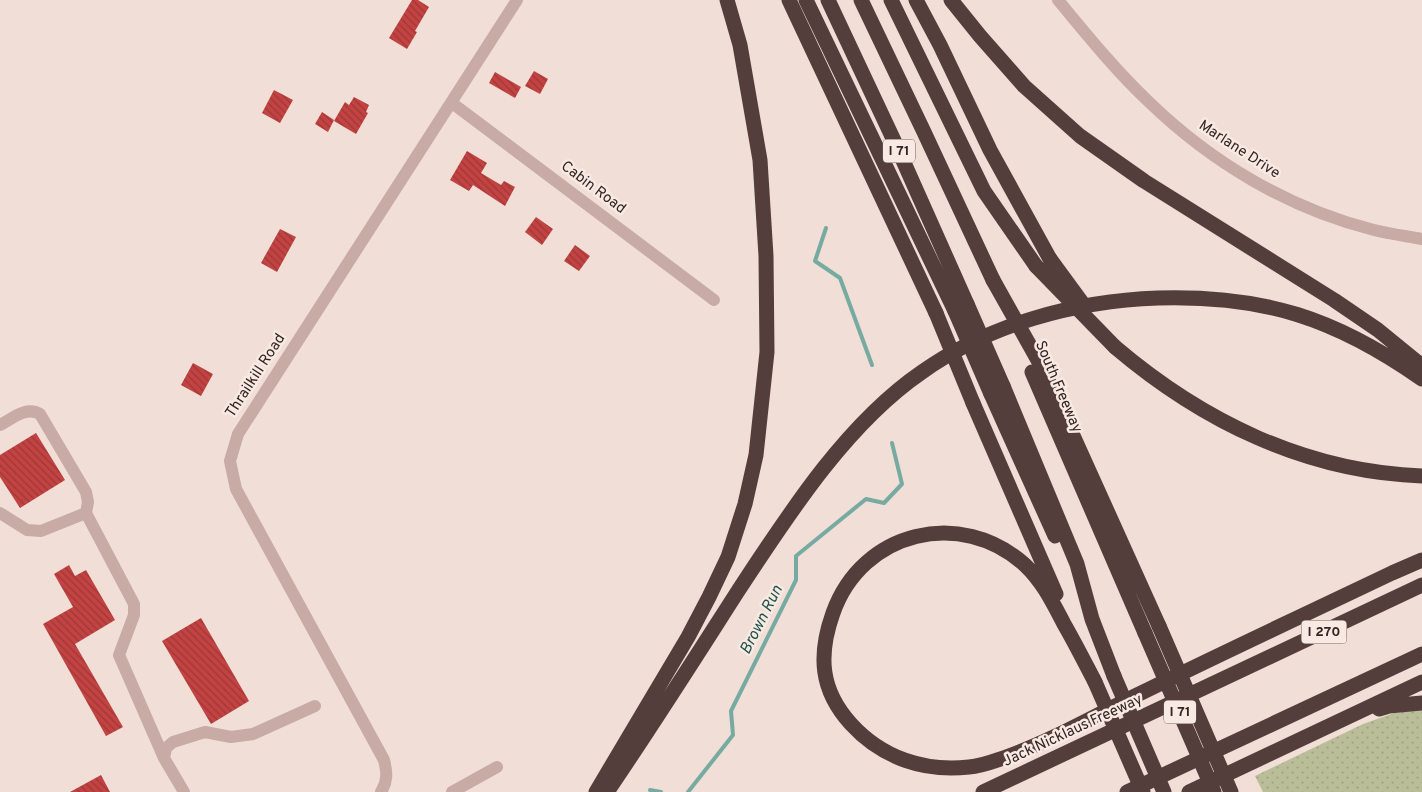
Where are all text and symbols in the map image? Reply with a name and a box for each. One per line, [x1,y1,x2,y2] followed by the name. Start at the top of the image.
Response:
[1195,117,1283,183] street label: Marlane Drive
[883,140,915,162] road number: I 71
[557,157,629,219] street label: Cabin Road
[222,330,290,422] street label: Thrailkill Road
[1030,338,1086,436] street label: South Freeway
[736,582,788,658] water label: Brown Run
[1302,620,1346,644] road number: I 270
[1000,690,1146,772] street label: Jack Nicklaus Freeway
[1164,700,1196,724] road number: I 71

